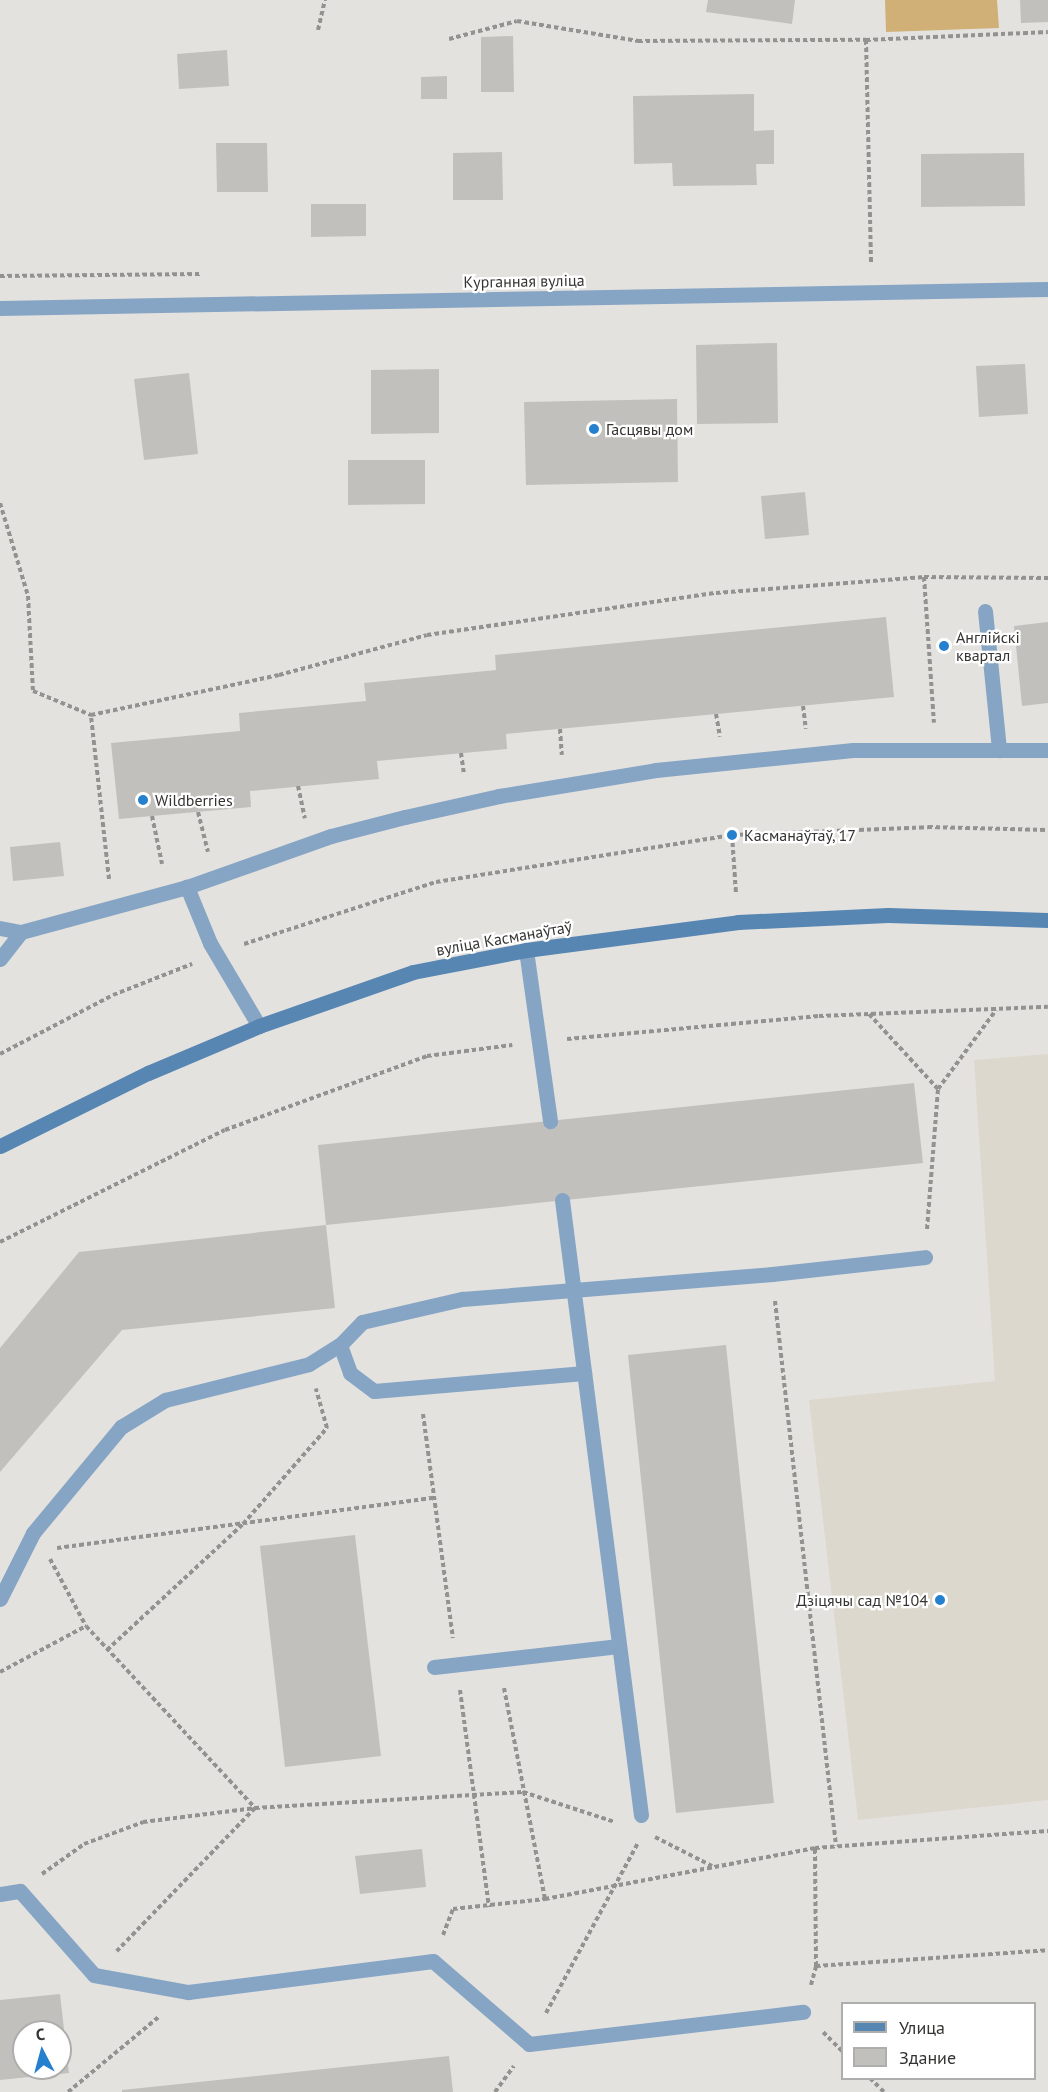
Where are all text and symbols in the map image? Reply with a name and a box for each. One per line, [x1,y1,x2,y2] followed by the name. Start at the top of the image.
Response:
[463,270,585,292] street label: Курганная вуліца
[606,419,693,439] place label: Гасцявы дом
[587,422,601,436] marker: Гасцявы дом
[956,627,1020,665] place label: Англійскі квартал
[937,639,951,653] marker: Англійскі квартал
[155,790,233,810] place label: Wildberries
[136,793,150,807] marker: Wildberries
[744,825,857,845] place label: Касманаўтаў, 17
[725,828,739,842] marker: Касманаўтаў, 17
[435,917,573,959] street label: вуліца Касманаўтаў
[796,1590,928,1610] place label: Дзіцячы сад №104
[933,1593,947,1607] marker: Дзіцячы сад №104
[841,2002,1036,2080] legend
[899,2016,945,2039] text: Улица
[12,2020,72,2080] north arrow
[35,2024,46,2045] text: С
[899,2046,956,2069] text: Здание

